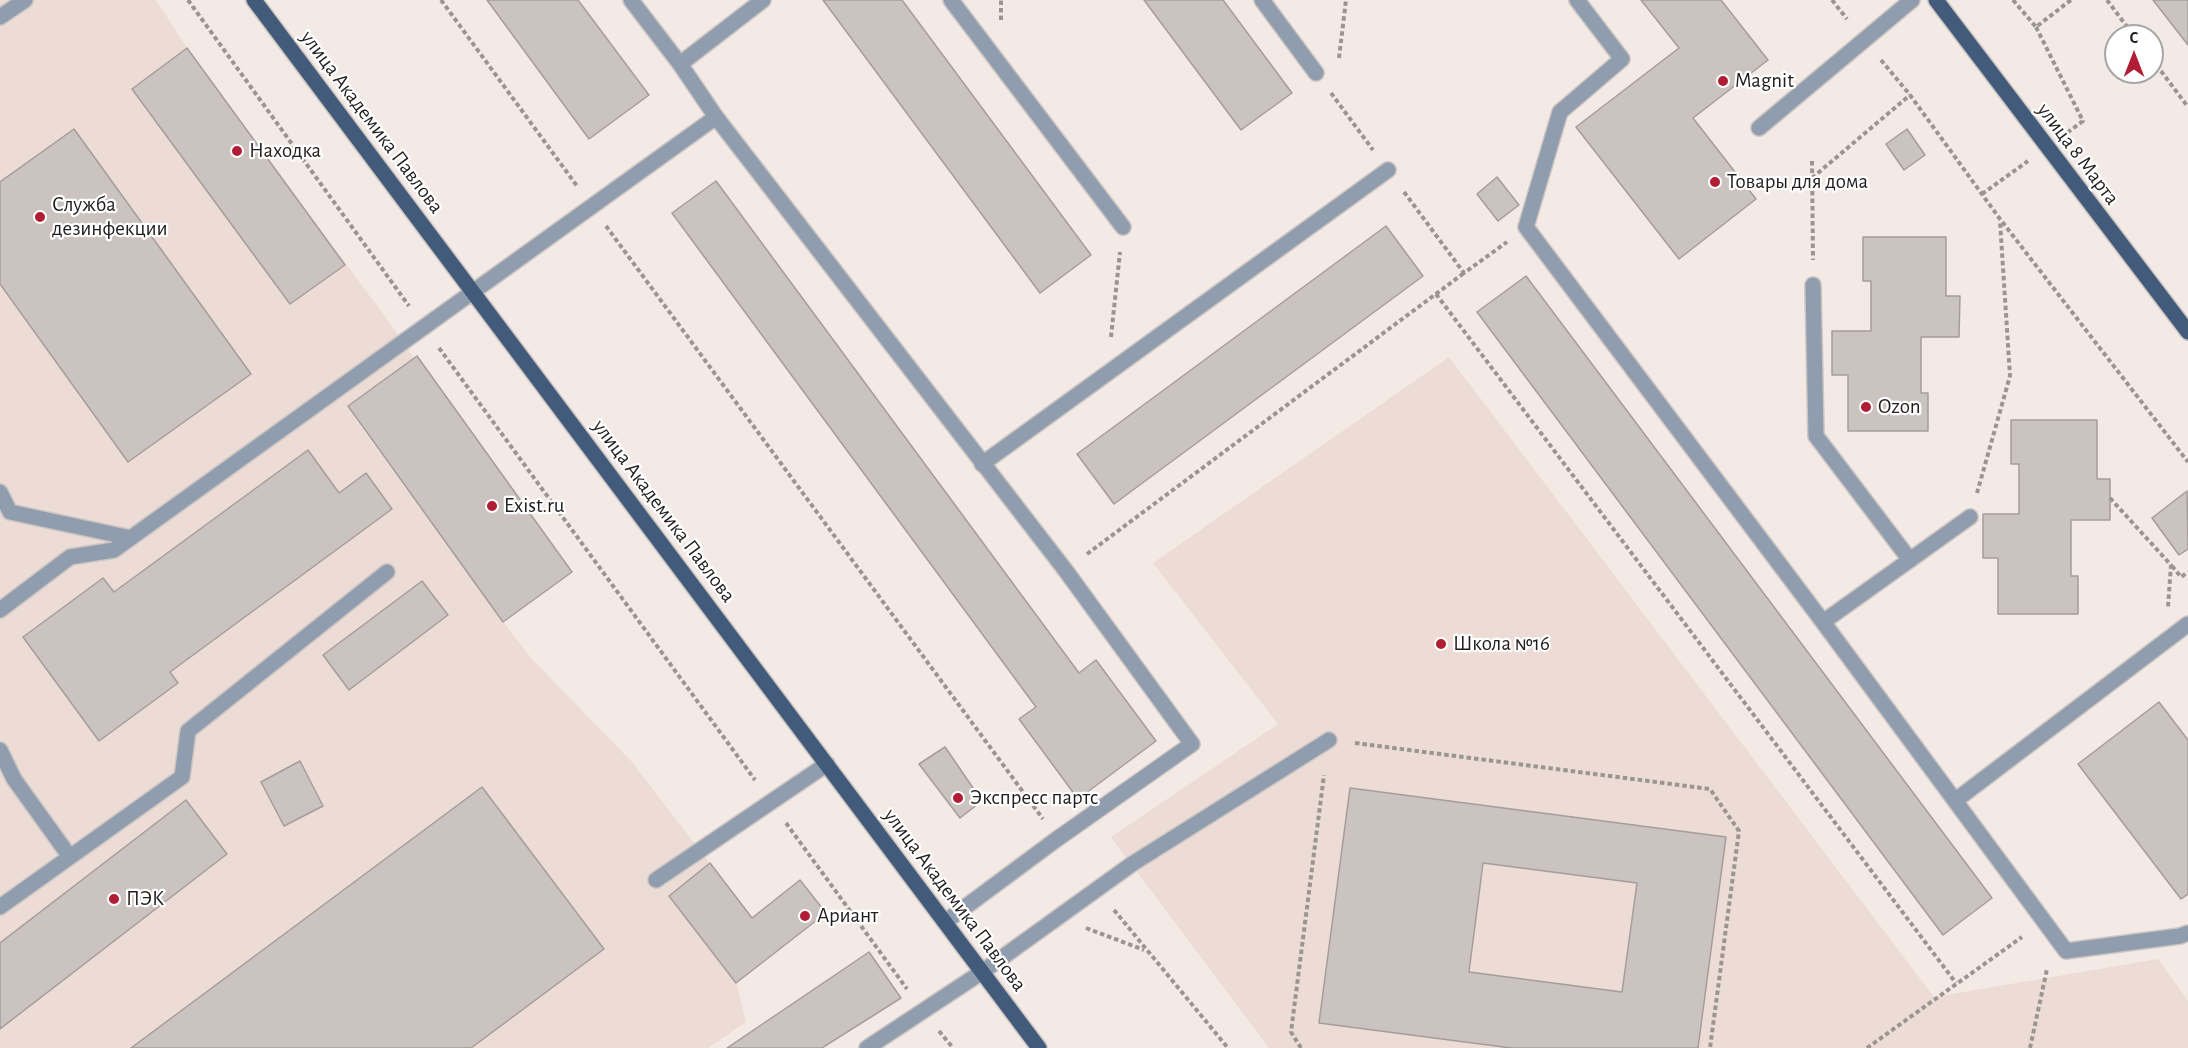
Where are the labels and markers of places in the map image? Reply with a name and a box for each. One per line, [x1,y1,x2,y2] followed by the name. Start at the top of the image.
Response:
[1735,68,1794,94] place label: Magnit
[1716,74,1730,88] marker: Magnit
[249,138,321,164] place label: Находка
[230,144,244,158] marker: Находка
[1727,169,1868,195] place label: Товары для дома
[1708,175,1722,189] marker: Товары для дома
[52,192,168,242] place label: Служба дезинфекции
[33,210,47,224] marker: Служба дезинфекции
[1878,394,1921,420] place label: Ozon
[1859,400,1873,414] marker: Ozon
[504,493,564,519] place label: Exist.ru
[485,499,499,513] marker: Exist.ru
[1453,631,1550,657] place label: Школа №16
[1434,637,1448,651] marker: Школа №16
[970,785,1098,811] place label: Экспресс партс
[951,791,965,805] marker: Экспресс партс
[126,886,164,912] place label: ПЭК
[107,892,121,906] marker: ПЭК
[817,903,878,929] place label: Ариант
[798,909,812,923] marker: Ариант

